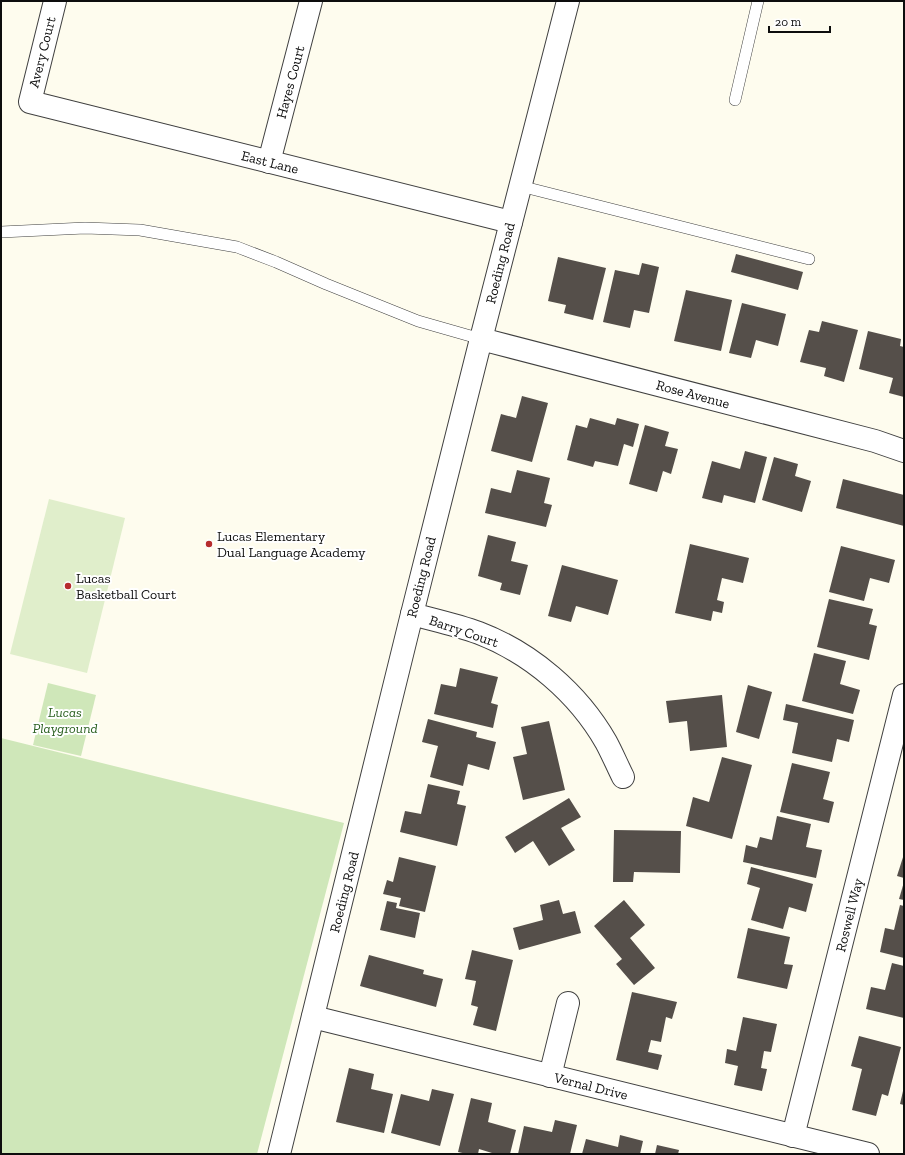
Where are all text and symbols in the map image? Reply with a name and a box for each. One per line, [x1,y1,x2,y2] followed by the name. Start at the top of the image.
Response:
[769,8,830,34] scale bar
[25,14,60,90] street label: Avery Court
[775,15,802,29] text: 20 m
[273,43,309,121] street label: Hayes Court
[239,147,301,178] street label: East Lane
[482,221,519,305] street label: Roeding Road
[654,377,732,413] street label: Rose Avenue
[217,528,366,561] place label: Lucas Elementary Dual Language Academy
[403,535,440,619] street label: Roeding Road
[204,539,214,549] marker: Lucas Elementary Dual Language Academy
[76,570,177,603] place label: Lucas Basketball Court
[63,581,73,591] marker: Lucas Basketball Court
[427,612,501,652] street label: Barry Court
[32,704,98,737] park label: Lucas Playground
[326,850,363,934] street label: Roeding Road
[832,876,867,954] street label: Roswell Way
[551,1069,630,1104] street label: Vernal Drive

